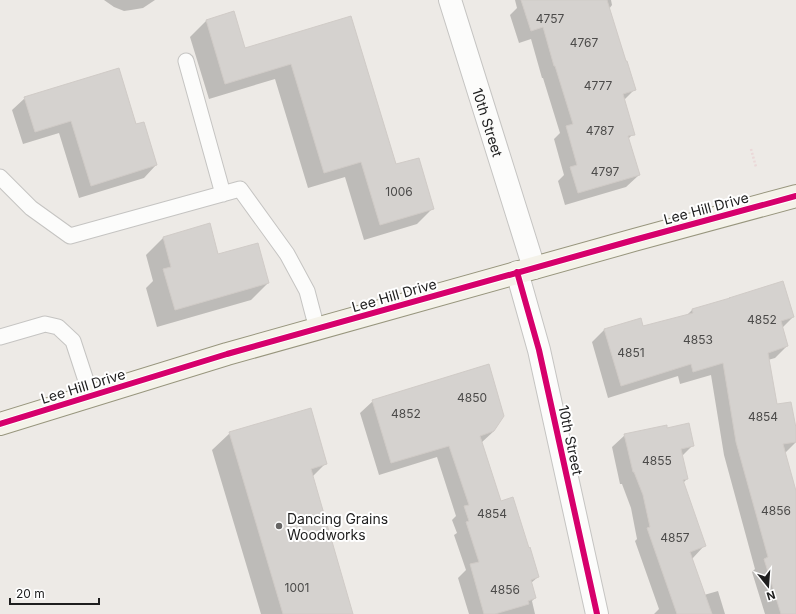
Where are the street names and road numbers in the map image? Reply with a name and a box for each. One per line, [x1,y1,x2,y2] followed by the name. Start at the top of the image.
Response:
[470,86,507,159] street label: 10th Street
[662,188,750,228] street label: Lee Hill Drive
[350,275,438,315] street label: Lee Hill Drive
[39,365,127,407] street label: Lee Hill Drive
[555,403,587,477] street label: 10th Street

